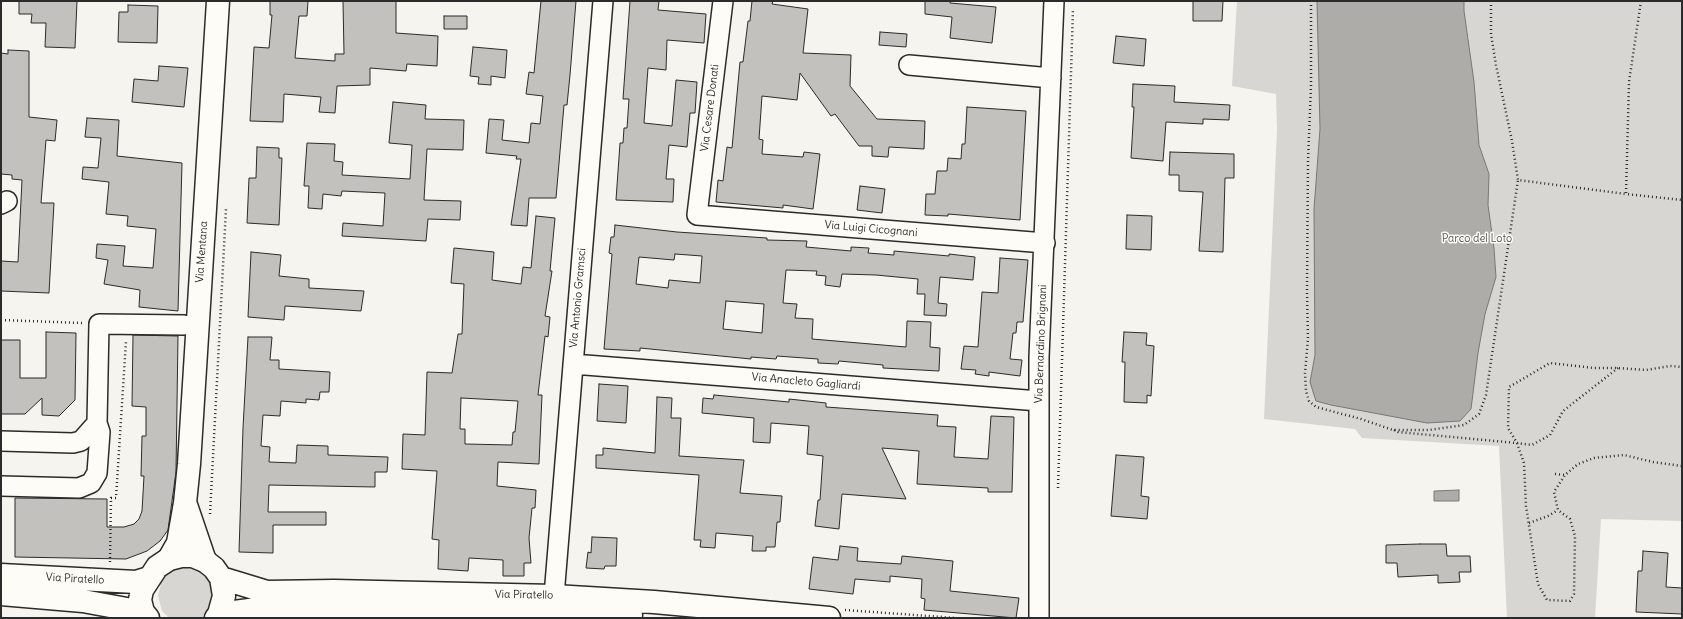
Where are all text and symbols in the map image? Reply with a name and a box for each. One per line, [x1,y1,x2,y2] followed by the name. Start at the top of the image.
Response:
[698,64,722,152] street label: Via Cesare Donati
[824,218,918,240] street label: Via Luigi Cicognani
[193,221,211,283] street label: Via Mentana
[1442,232,1512,246] park label: Parco del Loto
[567,247,589,349] street label: Via Antonio Gramsci
[1032,284,1050,404] street label: Via Bernardino Brignani
[751,371,861,393] street label: Via Anacleto Gagliardi
[45,571,105,587] street label: Via Piratello
[495,588,553,602] street label: Via Piratello

